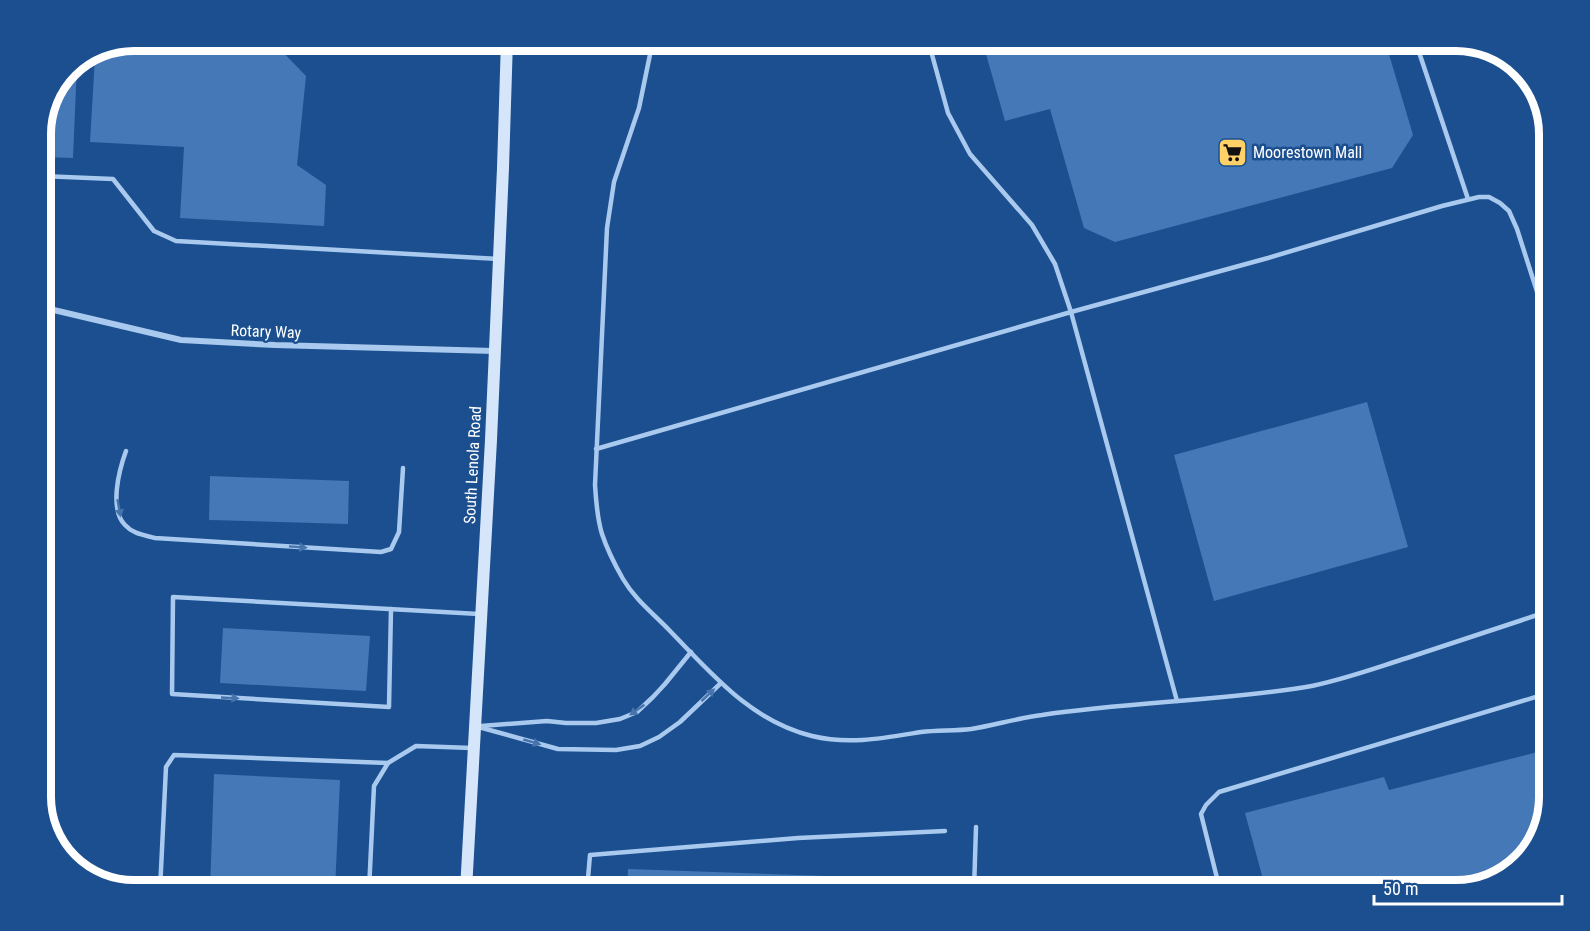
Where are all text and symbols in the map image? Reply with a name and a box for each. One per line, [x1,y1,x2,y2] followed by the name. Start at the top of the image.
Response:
[1216,136,1248,168] supermarket icon: Moorestown Mall
[1253,143,1362,162] place label: Moorestown Mall
[230,321,302,342] street label: Rotary Way
[460,406,485,525] street label: South Lenola Road
[115,499,124,518] one-way arrow
[288,542,307,552] one-way arrow
[701,689,715,703] one-way arrow
[221,693,240,702] one-way arrow
[629,704,646,715] one-way arrow
[523,738,541,747] one-way arrow
[1374,868,1562,906] scale bar
[1383,878,1418,899] text: 50 m

